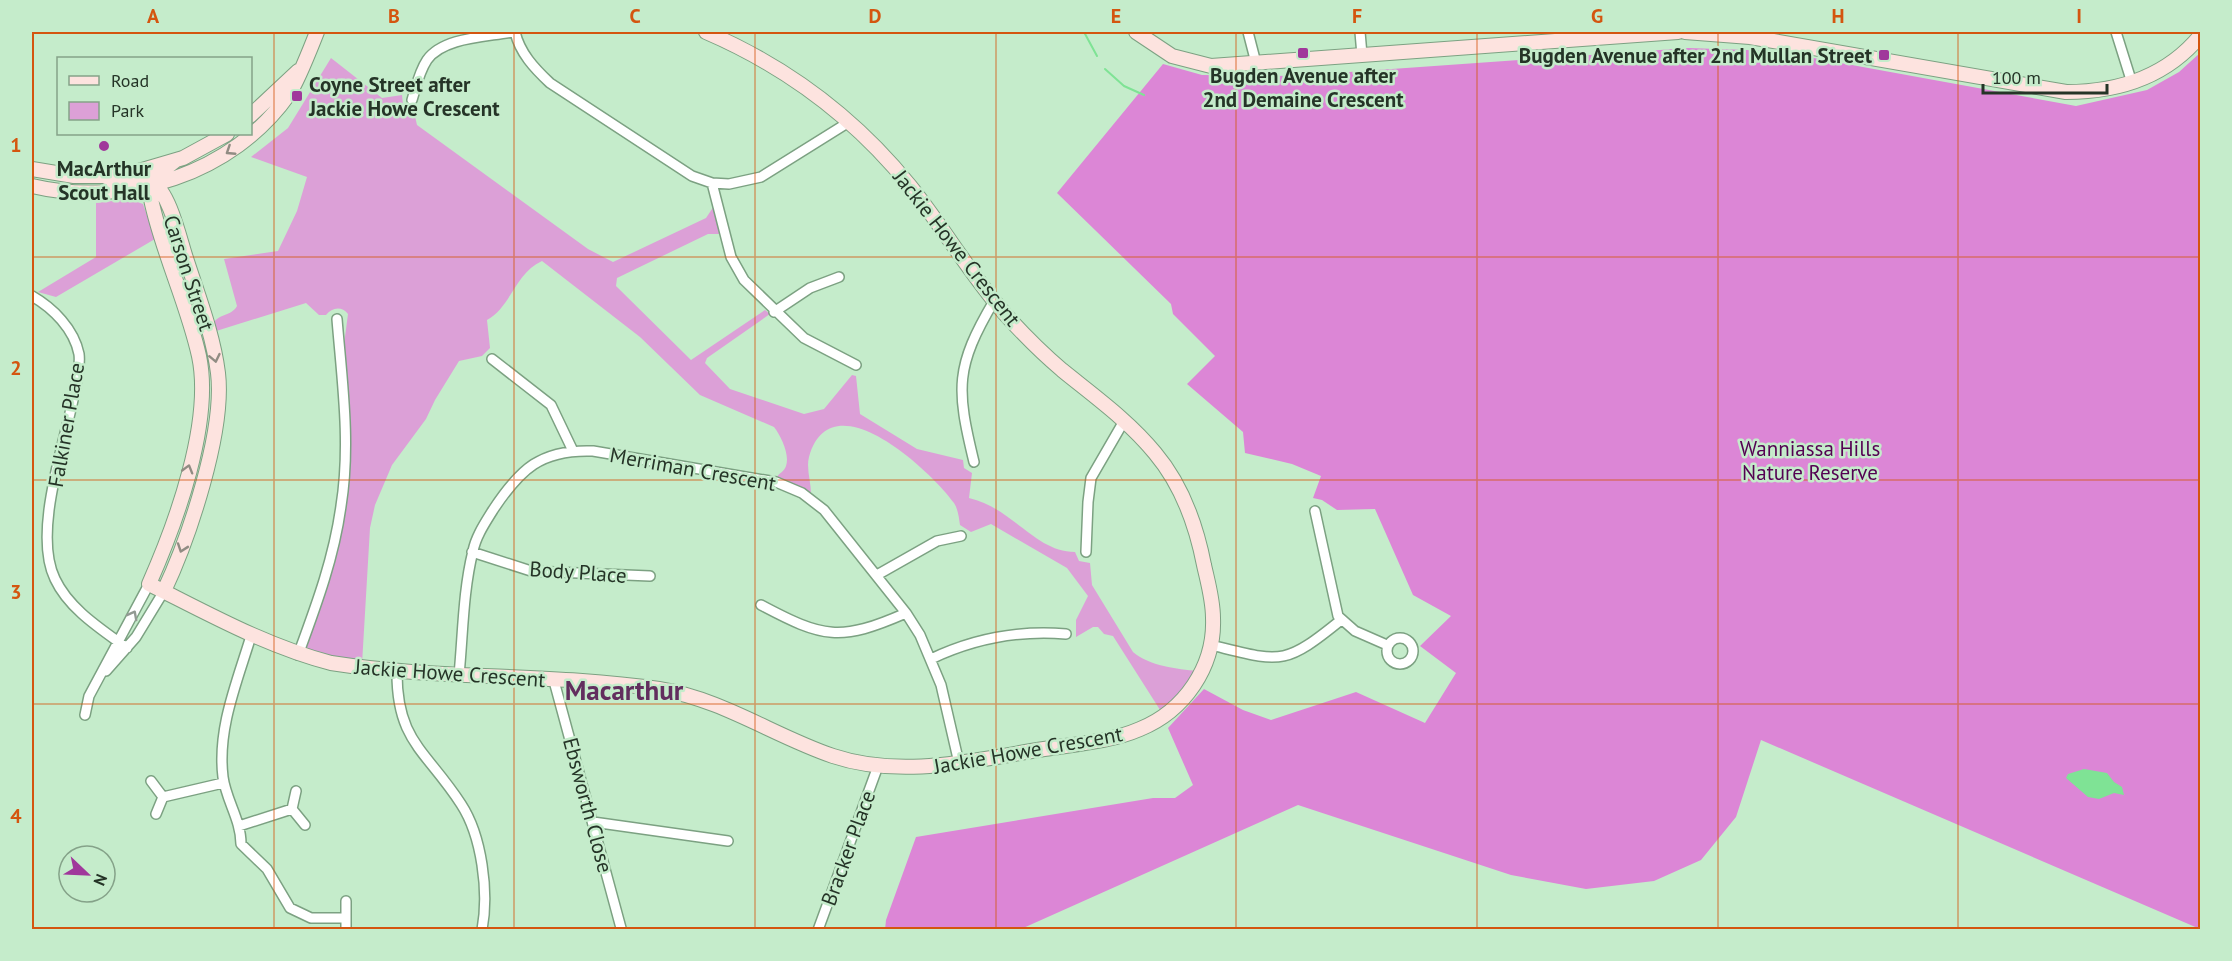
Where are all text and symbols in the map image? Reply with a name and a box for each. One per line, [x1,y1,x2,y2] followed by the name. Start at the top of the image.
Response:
[147,3,160,29] text: A
[388,3,400,29] text: B
[629,3,641,29] text: C
[869,3,882,29] text: D
[1111,3,1121,29] text: E
[1352,3,1362,29] text: F
[1591,3,1603,29] text: G
[1831,3,1845,29] text: H
[2076,3,2082,29] text: I
[1519,42,1873,69] place label: Bugden Avenue after 2nd Mullan Street
[1296,46,1310,60] marker: Bugden Avenue after 2nd Demaine Crescent
[1877,48,1891,62] marker: Bugden Avenue after 2nd Mullan Street
[57,57,252,135] legend
[1983,57,2108,95] scale bar
[1203,62,1404,113] place label: Bugden Avenue after 2nd Demaine Crescent
[1992,66,2041,89] text: 100 m
[111,69,149,92] text: Road
[308,71,500,122] place label: Coyne Street after Jackie Howe Crescent
[290,89,304,103] marker: Coyne Street after Jackie Howe Crescent
[111,99,144,122] text: Park
[10,132,22,158] text: 1
[97,139,111,153] marker: MacArthur Scout Hall
[226,144,236,156] one-way arrow
[57,155,152,206] place label: MacArthur Scout Hall
[887,164,1026,332] street label: Jackie Howe Crescent
[158,212,220,334] street label: Carson Street
[208,353,221,363] one-way arrow
[10,355,22,381] text: 2
[42,361,90,489] street label: Falkiner Place
[1740,435,1880,486] park label: Wanniassa Hills Nature Reserve
[608,441,778,497] street label: Merriman Crescent
[181,464,193,475] one-way arrow
[177,542,190,553] one-way arrow
[528,555,628,589] street label: Body Place
[10,579,22,605] text: 3
[126,610,137,621] one-way arrow
[353,653,546,693] street label: Jackie Howe Crescent
[565,673,684,707] district label: Macarthur
[931,720,1124,780] street label: Jackie Howe Crescent
[557,734,619,876] street label: Ebsworth Close
[815,787,881,909] street label: Bracker Place
[10,803,22,829] text: 4
[57,844,117,904] north arrow
[90,871,112,889] text: N

